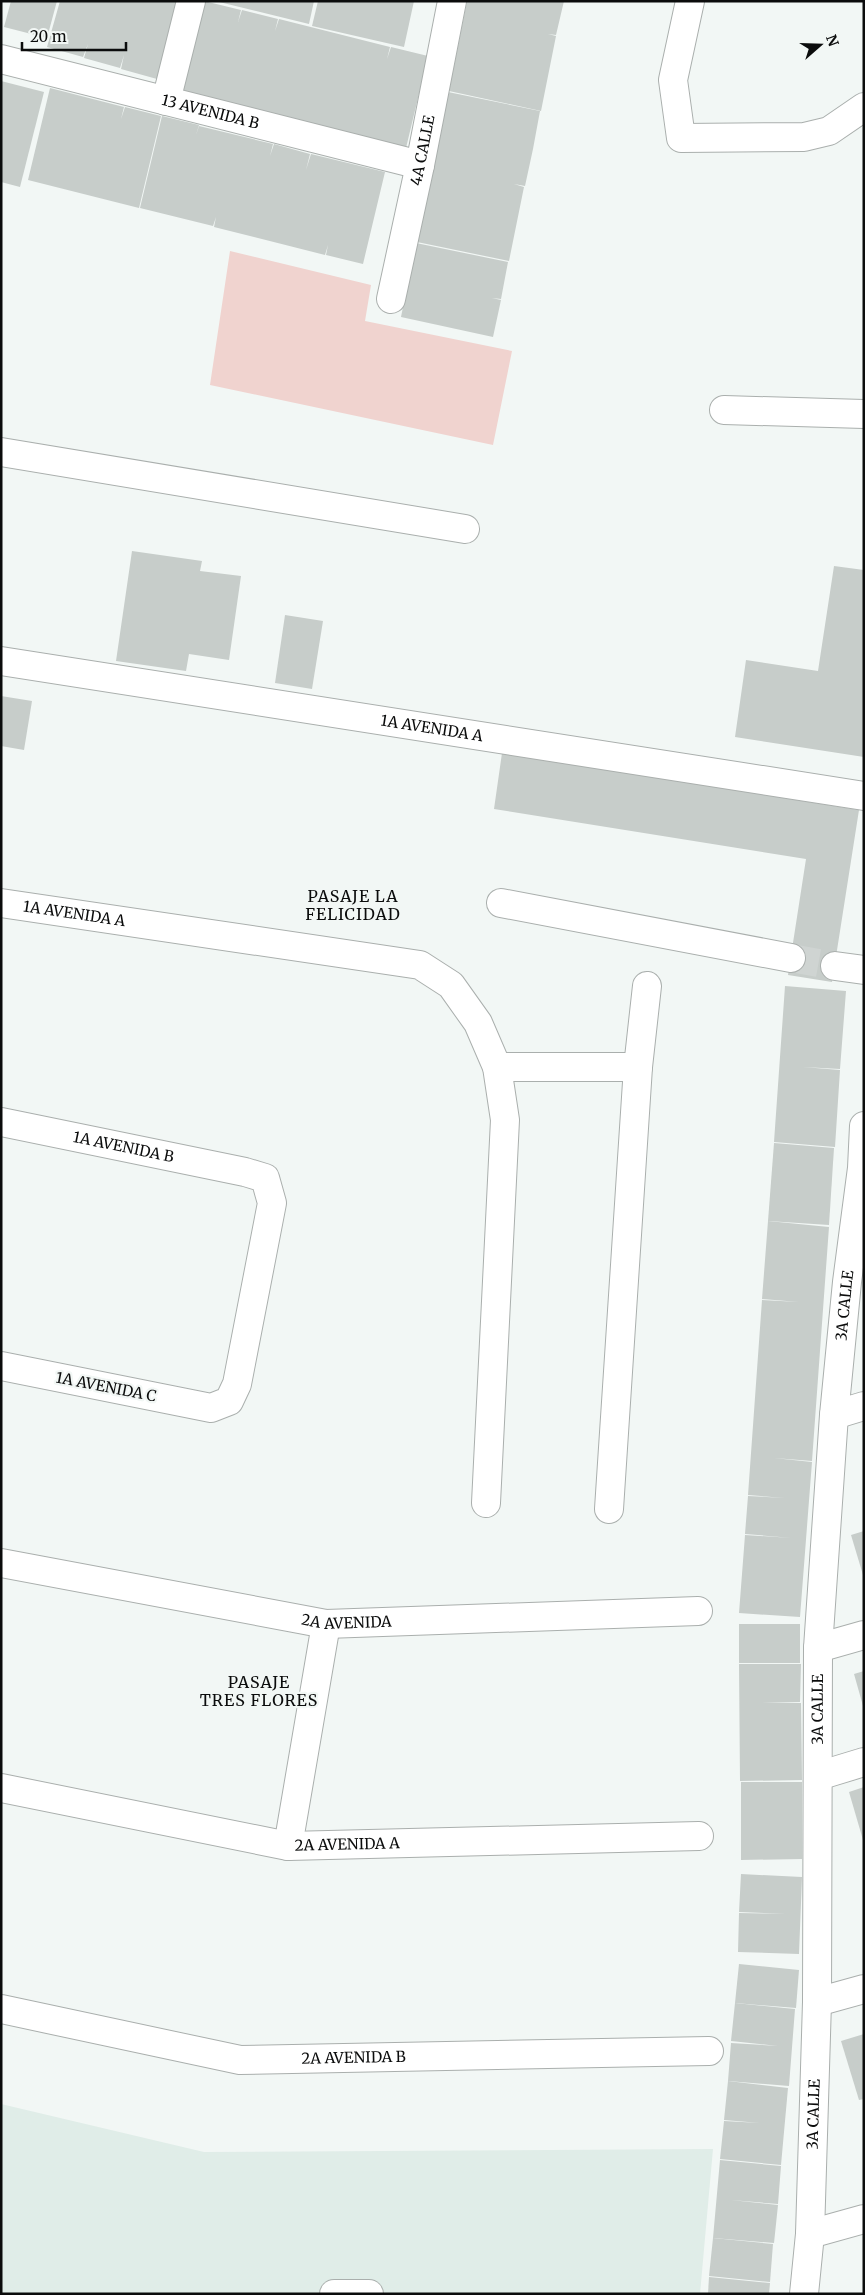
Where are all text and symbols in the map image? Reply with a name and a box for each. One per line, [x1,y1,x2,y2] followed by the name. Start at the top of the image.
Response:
[22,20,126,52] scale bar
[795,20,845,70] north arrow
[30,27,67,46] text: 20 m
[822,32,843,49] text: N
[160,90,261,133] street label: 13 AVENIDA B
[406,113,439,187] street label: 4A CALLE
[379,711,485,745] street label: 1A AVENIDA A
[305,886,401,924] district label: PASAJE LA FELICIDAD
[22,896,127,930] street label: 1A AVENIDA A
[71,1127,176,1166] street label: 1A AVENIDA B
[831,1269,858,1342] street label: 3A CALLE
[54,1367,158,1406] street label: 1A AVENIDA C
[300,1610,392,1633] street label: 2A AVENIDA
[200,1672,318,1710] district label: PASAJE TRES FLORES
[808,1674,827,1745] street label: 3A CALLE
[294,1833,400,1855] street label: 2A AVENIDA A
[301,2047,406,2068] street label: 2A AVENIDA B
[803,2078,824,2150] street label: 3A CALLE

